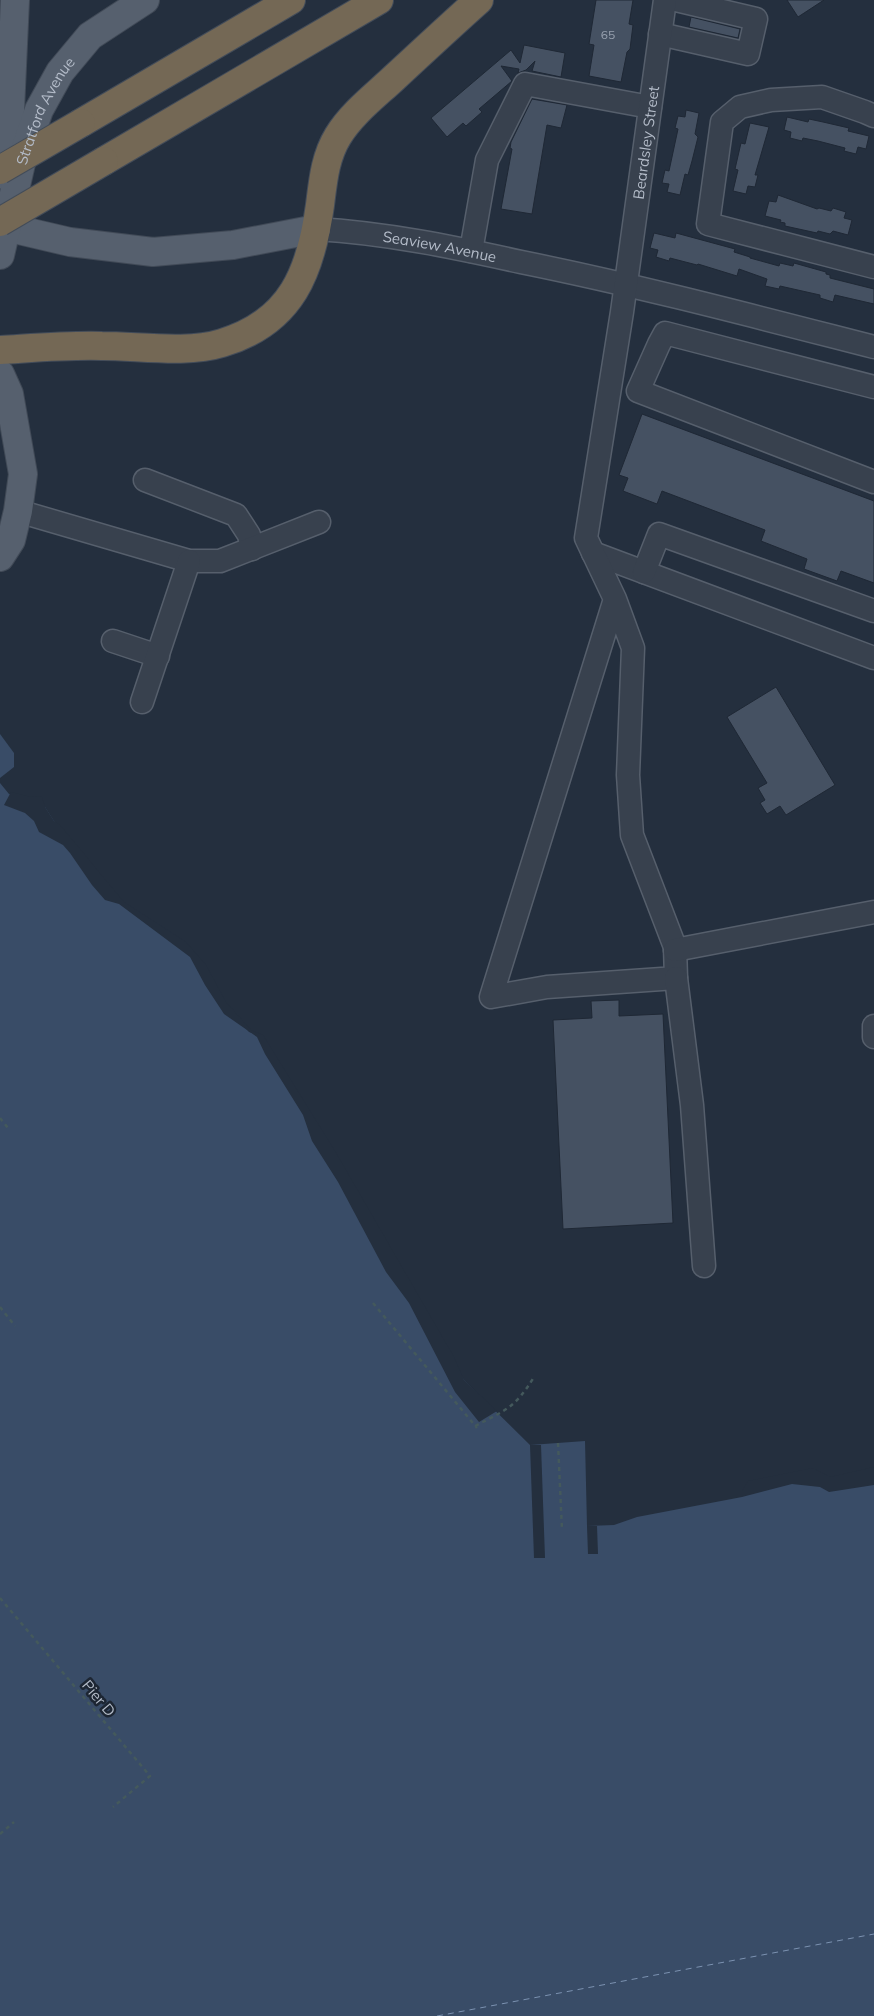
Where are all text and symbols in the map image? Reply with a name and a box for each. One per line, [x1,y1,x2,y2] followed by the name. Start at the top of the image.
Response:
[601,27,615,42] house number: 65
[11,53,78,167] street label: Stratford Avenue
[628,85,663,200] street label: Beardsley Street
[382,226,498,266] street label: Seaview Avenue
[78,1676,120,1720] street label: Pier D

